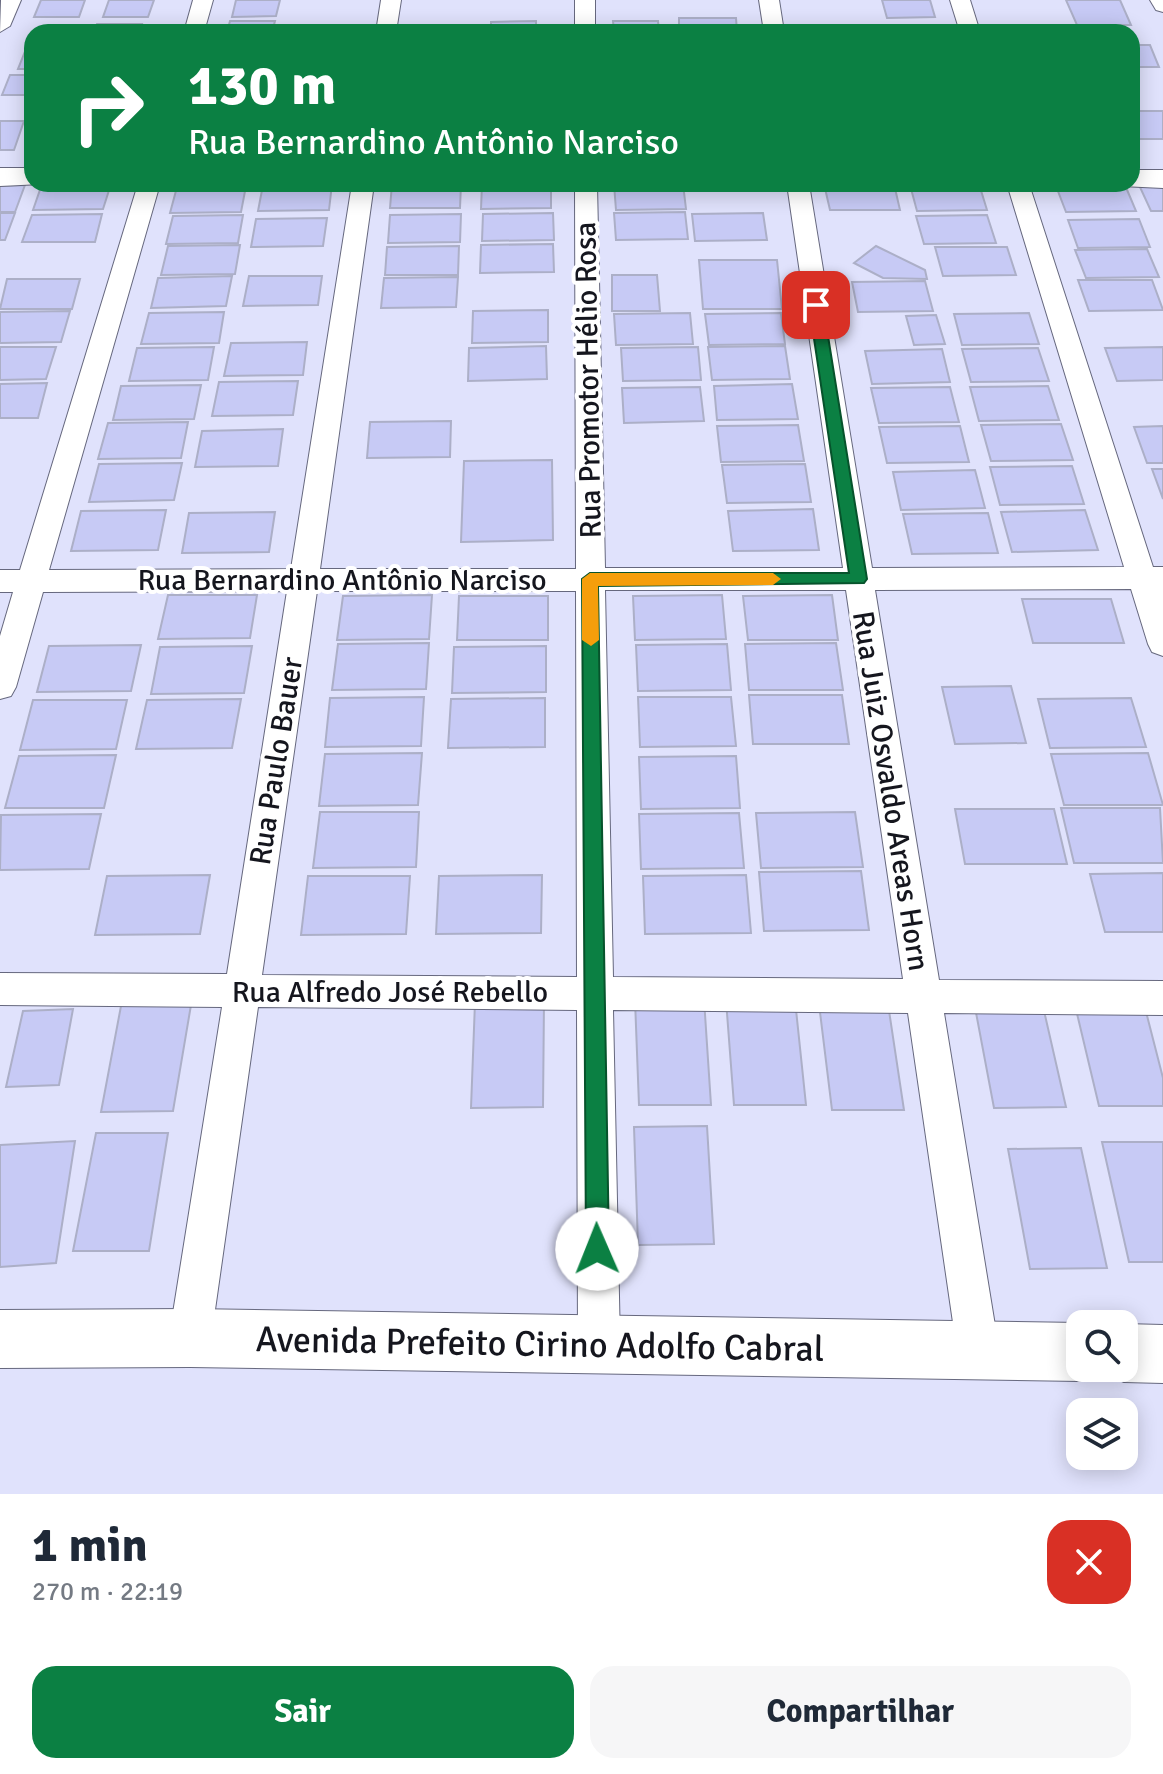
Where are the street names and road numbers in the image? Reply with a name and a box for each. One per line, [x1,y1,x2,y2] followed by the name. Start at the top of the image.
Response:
[567,221,610,539] street label: Rua Promotor Hélio Rosa
[137,562,547,599] street label: Rua Bernardino Antônio Narciso
[844,608,937,974] street label: Rua Juiz Osvaldo Areas Horn
[242,654,311,868] street label: Rua Paulo Bauer
[232,974,548,1011] street label: Rua Alfredo José Rebello
[255,1317,825,1372] street label: Avenida Prefeito Cirino Adolfo Cabral

